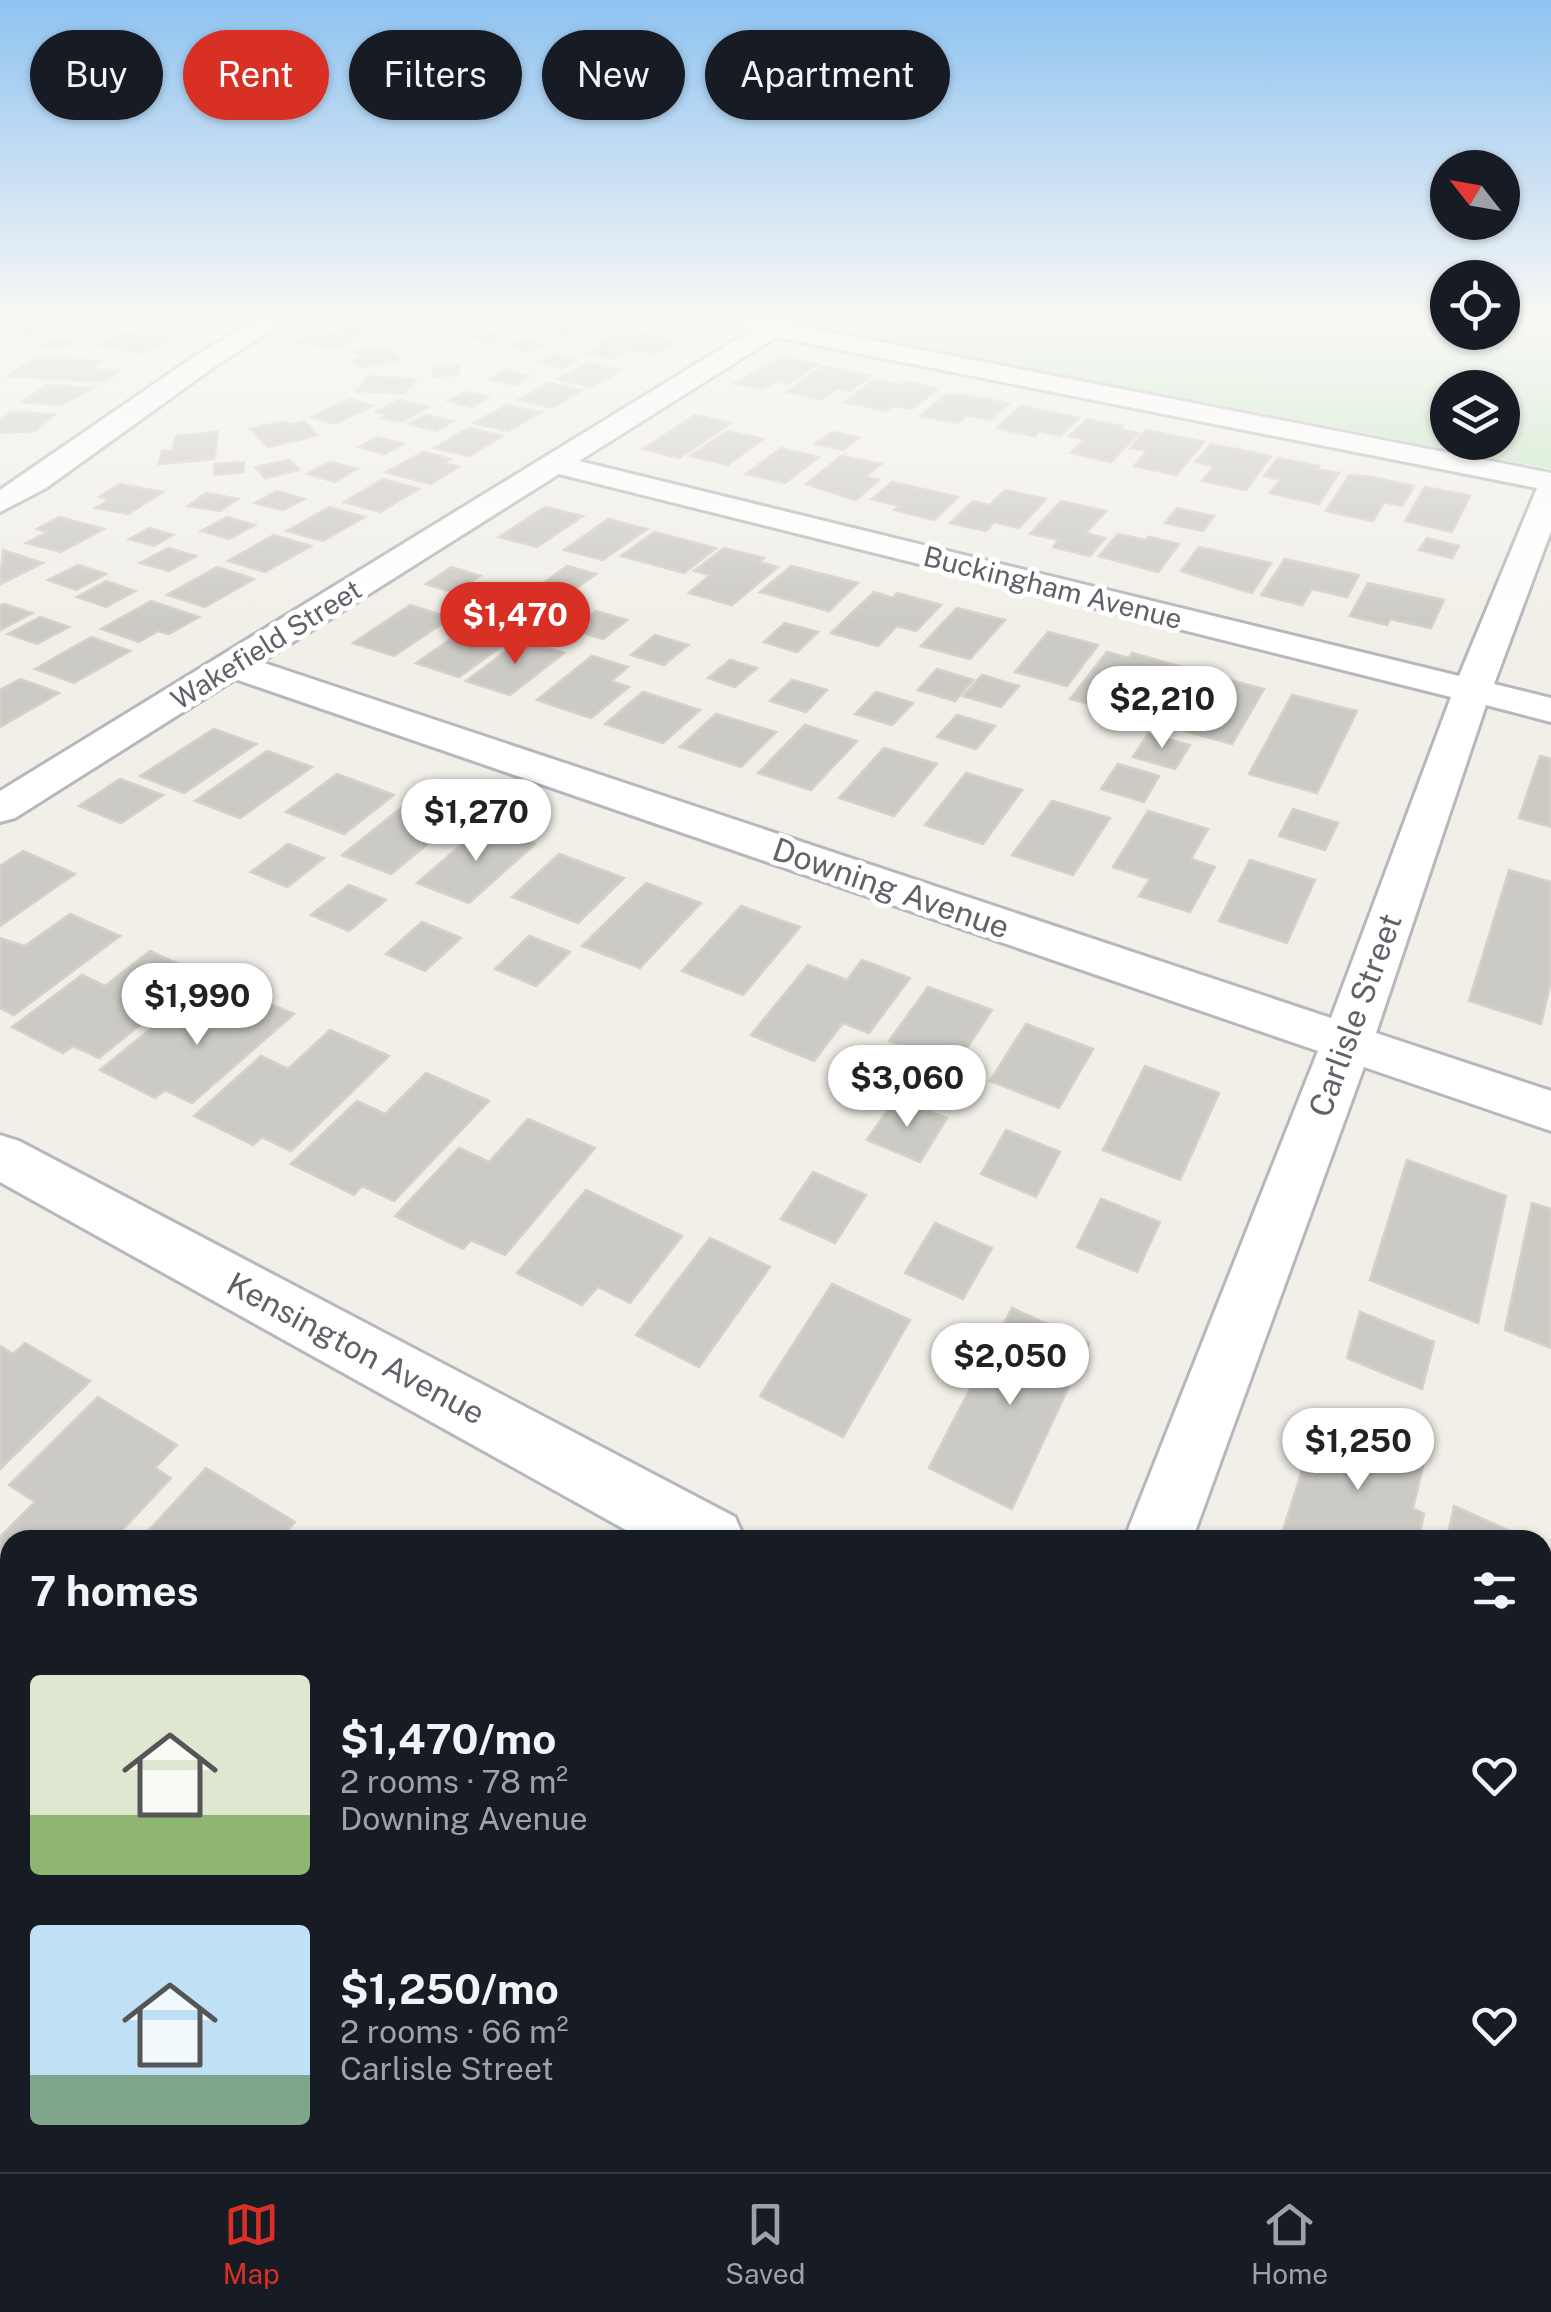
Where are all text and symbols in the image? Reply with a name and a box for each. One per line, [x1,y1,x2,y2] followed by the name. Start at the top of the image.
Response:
[30,30,163,120] chip: Buy
[183,30,329,120] chip: Rent
[349,30,522,120] chip: Filters
[542,30,685,120] chip: New
[705,30,950,120] chip: Apartment
[1430,150,1520,240] north arrow
[1430,150,1520,460] map controls
[1430,260,1520,350] button: locate
[1430,370,1520,460] button: layers
[920,539,1186,635] street label: Buckingham Avenue
[165,572,367,716] street label: Wakefield Street
[434,582,596,667] pin: $1,470
[462,596,568,633] text: $1,470
[1081,666,1243,751] pin: $2,210
[1109,680,1215,717] text: $2,210
[395,779,557,864] pin: $1,270
[423,793,529,830] text: $1,270
[768,830,1014,946] street label: Downing Avenue
[1301,908,1409,1122] street label: Carlisle Street
[116,963,278,1048] pin: $1,990
[144,977,250,1014] text: $1,990
[826,1045,988,1130] pin: $3,060
[850,1059,964,1096] text: $3,060
[221,1264,491,1432] street label: Kensington Avenue
[929,1323,1091,1408] pin: $2,050
[953,1337,1067,1374] text: $2,050
[1277,1408,1439,1493] pin: $1,250
[1304,1422,1412,1459] text: $1,250
[1467,1563,1522,1618] icon: filters
[30,1566,199,1615] text: 7 homes
[340,1714,556,1763] text: $1,470/mo
[110,1715,230,1835] icon: home
[1467,1748,1522,1803] icon: heart
[340,1763,568,1800] text: 2 rooms · 78 m²
[340,1800,588,1837] text: Downing Avenue
[340,1964,559,2013] text: $1,250/mo
[110,1965,230,2085] icon: home
[1467,1998,1522,2053] icon: heart
[340,2013,568,2050] text: 2 rooms · 66 m²
[340,2050,554,2087] text: Carlisle Street
[223,2197,280,2290] tab: Map
[725,2197,805,2290] tab: Saved
[1251,2197,1328,2290] tab: Home

